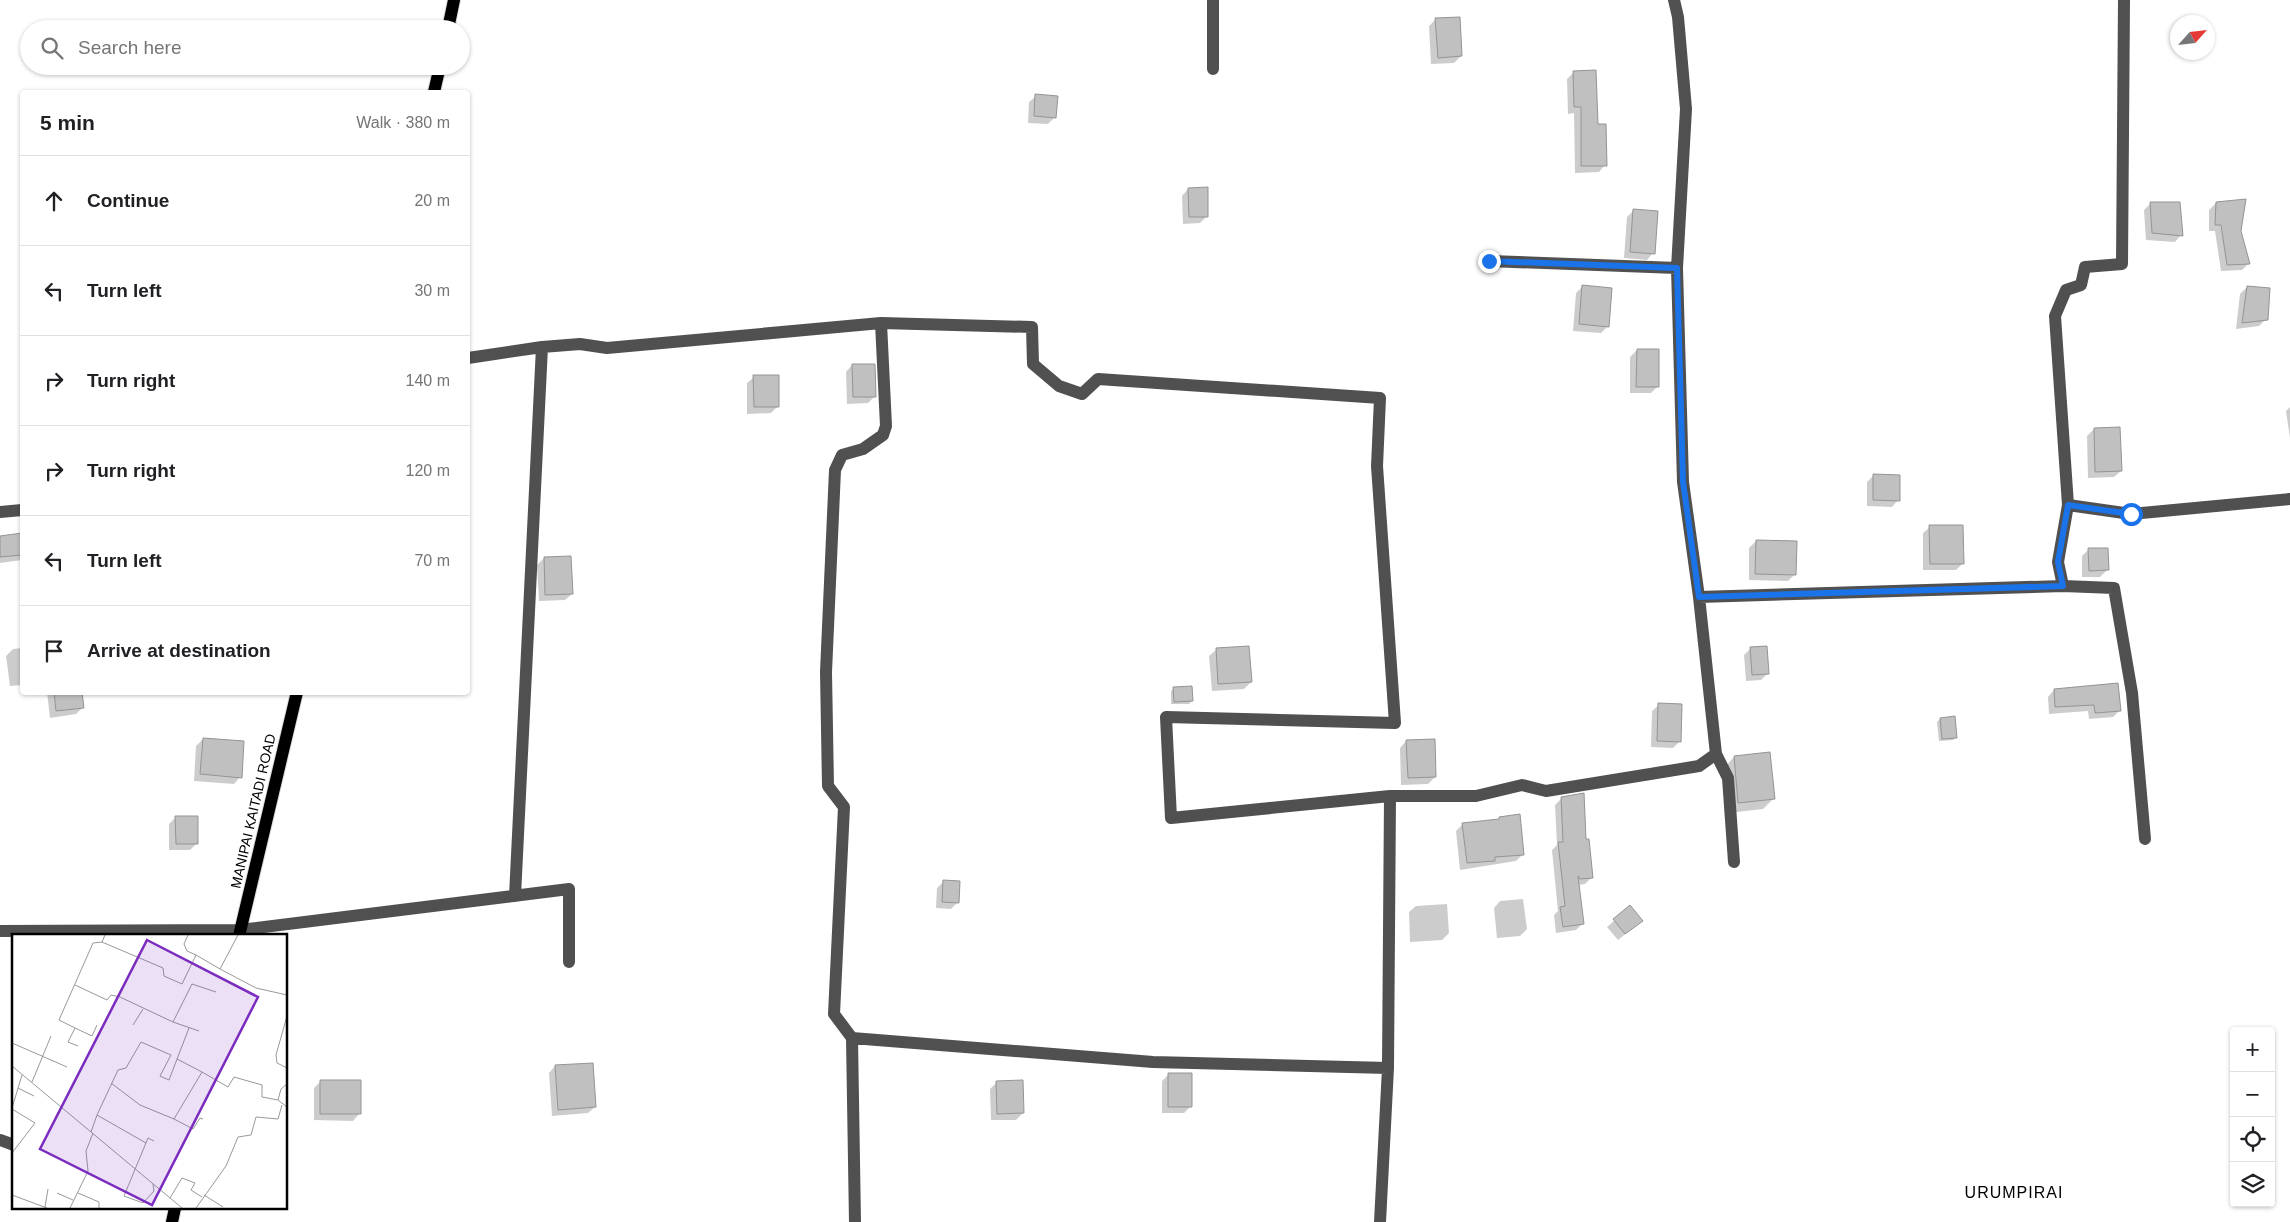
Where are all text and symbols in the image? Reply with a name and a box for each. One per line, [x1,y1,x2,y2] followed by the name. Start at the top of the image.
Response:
[2170,15,2215,60] north arrow
[20,20,470,75] search box
[38,34,66,62] icon: search
[78,37,182,58] text: Search here
[40,111,95,134] text: 5 min
[356,114,450,131] text: Walk · 380 m
[40,187,68,215] icon: ahead
[87,190,169,211] text: Continue
[414,192,450,209] text: 20 m
[1478,250,1501,273] route end
[40,277,68,305] icon: left
[87,280,162,301] text: Turn left
[414,282,450,299] text: 30 m
[40,367,68,395] icon: right
[87,370,175,391] text: Turn right
[406,372,450,389] text: 140 m
[40,457,68,485] icon: right
[87,460,175,481] text: Turn right
[406,462,450,479] text: 120 m
[2120,503,2143,526] route start
[40,547,68,575] icon: left
[87,550,162,571] text: Turn left
[414,552,450,569] text: 70 m
[40,637,68,665] icon: arrive
[87,640,271,661] text: Arrive at destination
[227,732,279,890] street label: MANIPAI KAITADI ROAD
[12,934,288,1210] inset map
[2230,1027,2275,1207] map controls
[2230,1027,2275,1072] button: +
[2230,1072,2275,1117] button: −
[2230,1117,2275,1162] button: locate
[2230,1162,2275,1207] button: layers
[1965,1184,2063,1201] district label: URUMPIRAI

